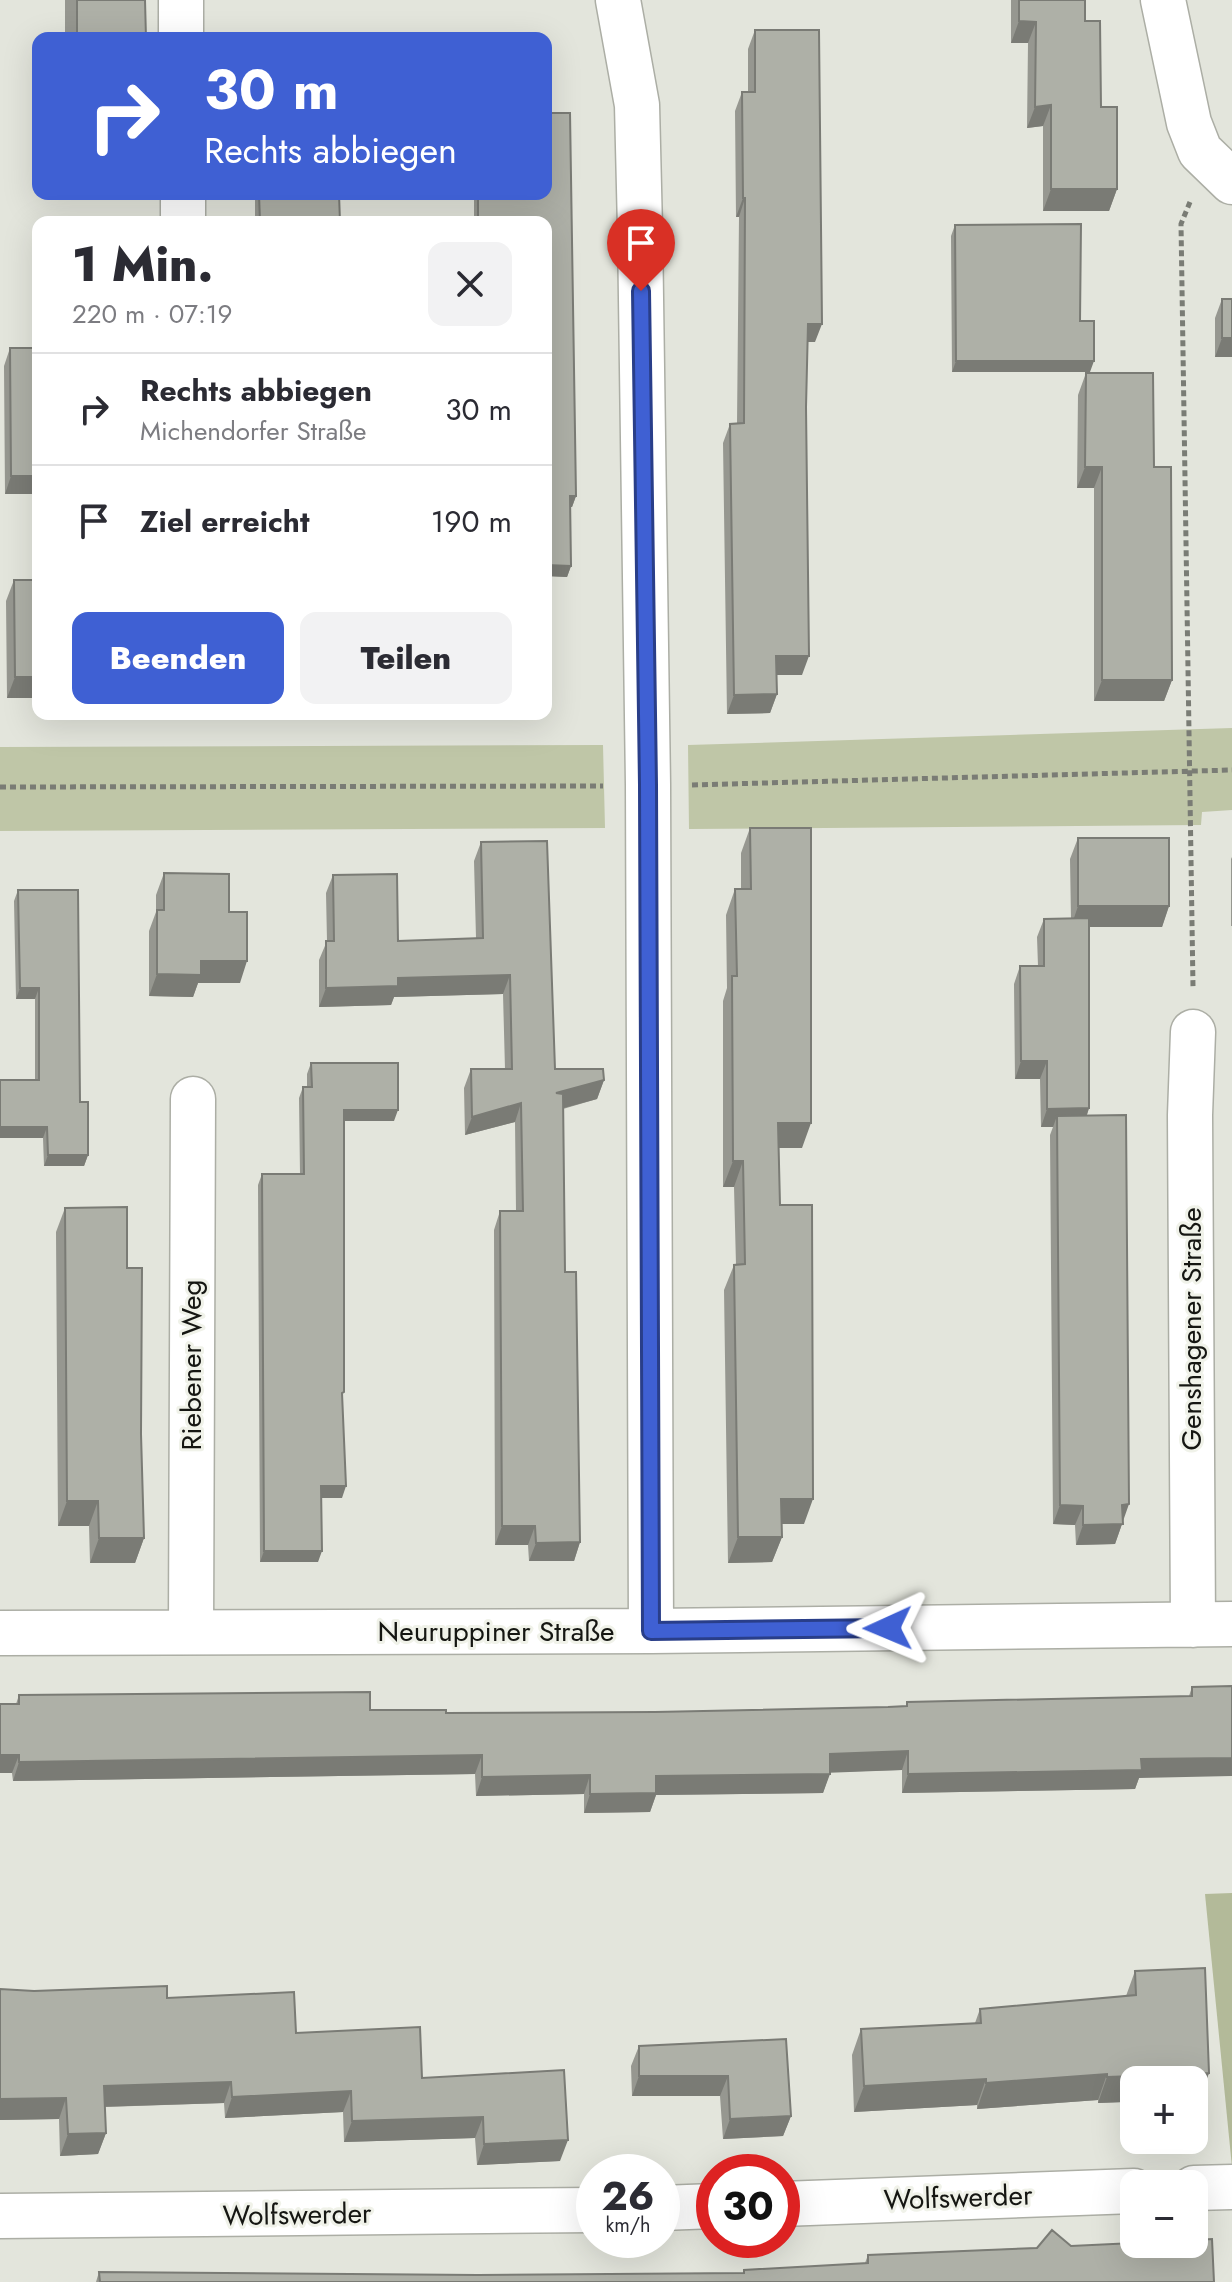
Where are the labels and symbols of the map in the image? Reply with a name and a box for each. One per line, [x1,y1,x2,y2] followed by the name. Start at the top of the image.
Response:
[607,209,675,291] pin
[1171,1207,1212,1451] street label: Genshagener Straße
[171,1280,212,1450] street label: Riebener Weg
[846,1586,930,1670] position arrow
[378,1611,614,1652] street label: Neuruppiner Straße
[696,2154,800,2258] speed limit sign: 30
[883,2174,1034,2221] street label: Wolfswerder
[222,2193,372,2236] street label: Wolfswerder

